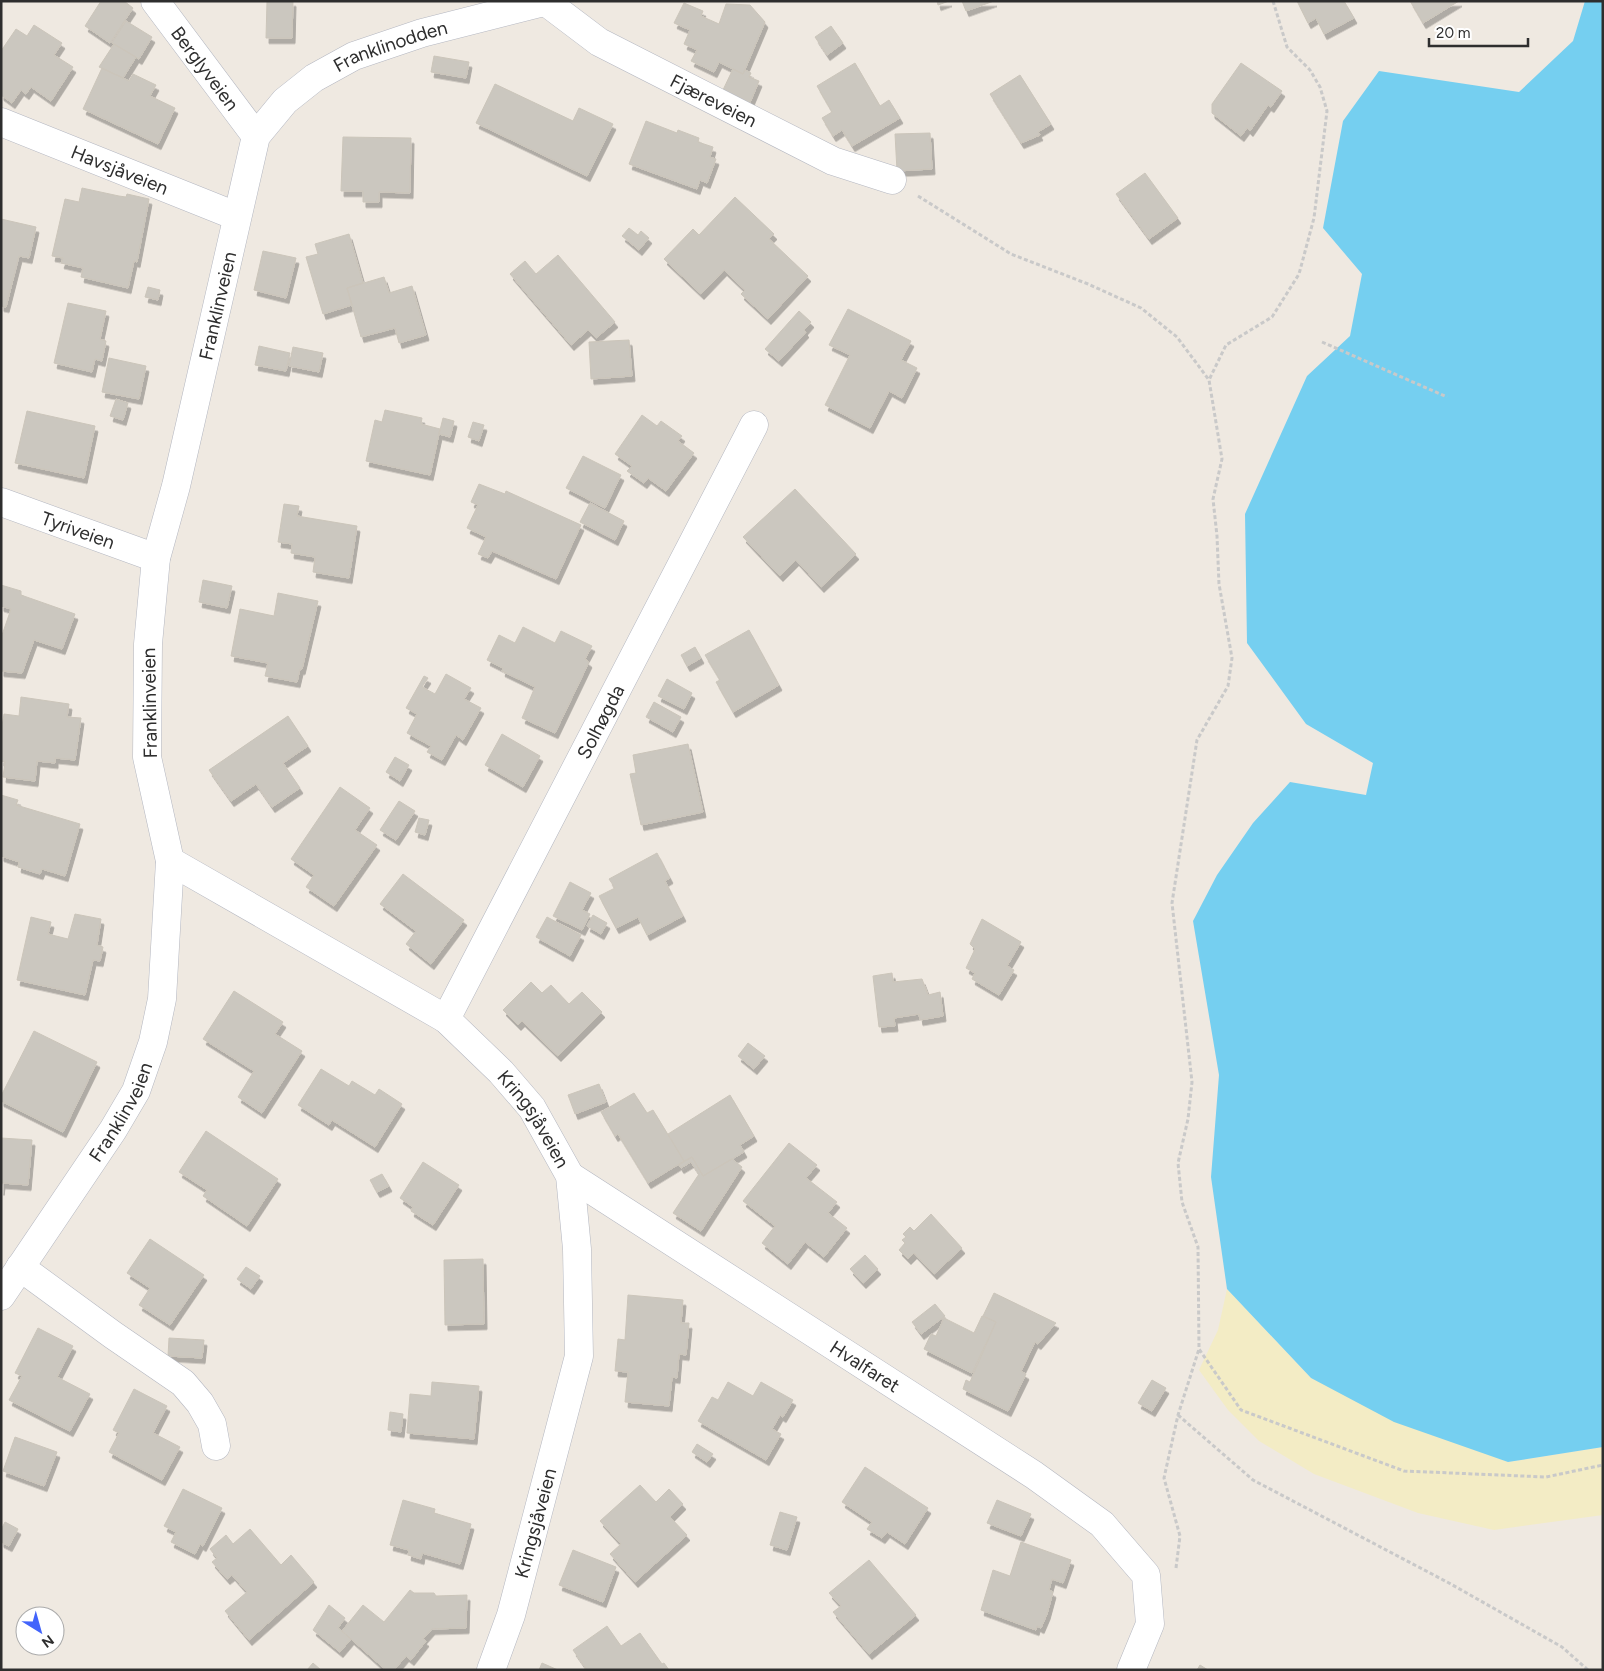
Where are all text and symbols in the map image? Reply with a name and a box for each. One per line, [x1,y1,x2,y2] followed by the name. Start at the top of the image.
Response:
[1429,15,1528,47] scale bar
[329,16,450,77] street label: Franklinodden
[166,22,244,115] street label: Berglyveien
[1436,24,1470,42] text: 20 m
[666,69,761,132] street label: Fjæreveien
[68,140,172,200] street label: Havsjåveien
[194,249,241,362] street label: Franklinveien
[38,507,118,554] street label: Tyriveien
[137,648,162,758] street label: Franklinveien
[572,681,629,763] street label: Solhøgda
[84,1059,157,1166] street label: Franklinveien
[493,1066,574,1172] street label: Kringsjåveien
[826,1336,904,1397] street label: Hvalfaret
[510,1466,561,1581] street label: Kringsjåveien
[15,1606,65,1656] north arrow
[38,1631,57,1651] text: N

